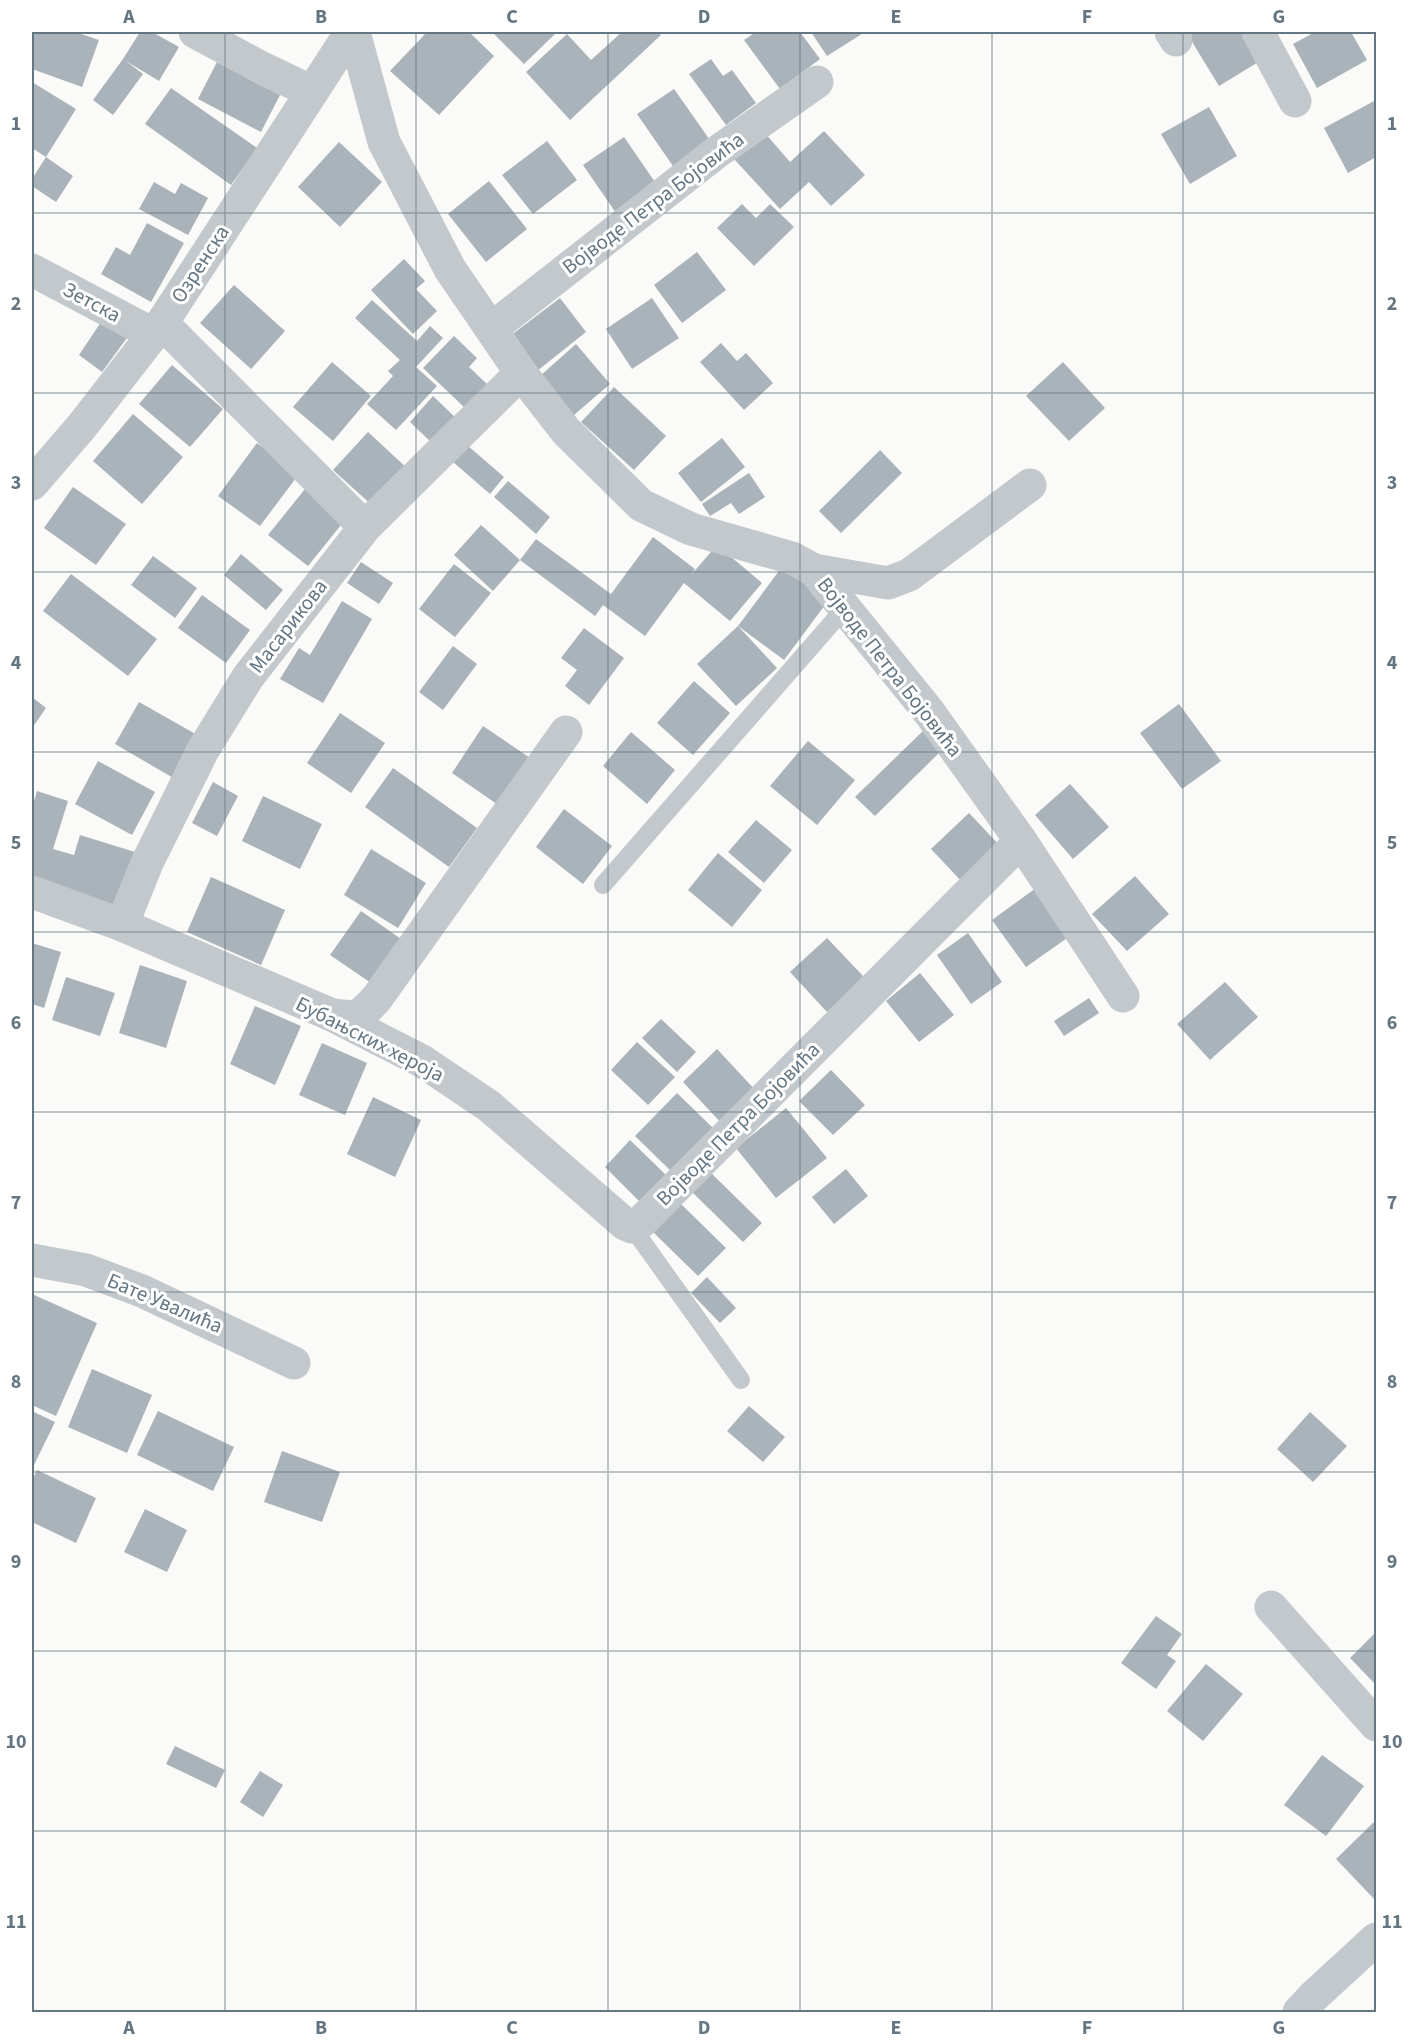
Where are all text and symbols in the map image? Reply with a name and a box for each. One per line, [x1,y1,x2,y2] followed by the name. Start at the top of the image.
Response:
[122,3,135,31] text: A
[315,3,327,31] text: B
[506,3,518,31] text: C
[698,3,710,31] text: D
[891,3,901,31] text: E
[1082,3,1092,31] text: F
[1273,3,1285,31] text: G
[11,110,21,138] text: 1
[1387,110,1397,138] text: 1
[556,125,750,281] street label: Војводе Петра Бојовића
[164,219,236,309] street label: Озренска
[58,274,126,330] street label: Зетска
[11,290,21,318] text: 2
[1387,290,1397,318] text: 2
[11,469,21,497] text: 3
[1387,469,1397,497] text: 3
[810,571,970,763] street label: Војводе Петра Бојовића
[242,573,334,679] street label: Масарикова
[11,649,22,677] text: 4
[1387,649,1398,677] text: 4
[11,829,21,857] text: 5
[1387,829,1397,857] text: 5
[291,989,449,1089] street label: Бубањских хероја
[11,1009,21,1037] text: 6
[1387,1009,1397,1037] text: 6
[649,1035,827,1213] street label: Војводе Петра Бојовића
[11,1189,21,1217] text: 7
[1387,1189,1397,1217] text: 7
[103,1265,227,1341] street label: Бате Увалића
[11,1368,21,1396] text: 8
[1387,1368,1397,1396] text: 8
[11,1548,21,1576] text: 9
[1387,1548,1397,1576] text: 9
[5,1728,27,1756] text: 10
[1381,1728,1403,1756] text: 10
[5,1908,27,1936] text: 11
[1381,1908,1403,1936] text: 11
[122,2014,135,2042] text: A
[315,2014,327,2042] text: B
[506,2014,518,2042] text: C
[698,2014,710,2042] text: D
[891,2014,901,2042] text: E
[1082,2014,1092,2042] text: F
[1273,2014,1285,2042] text: G

